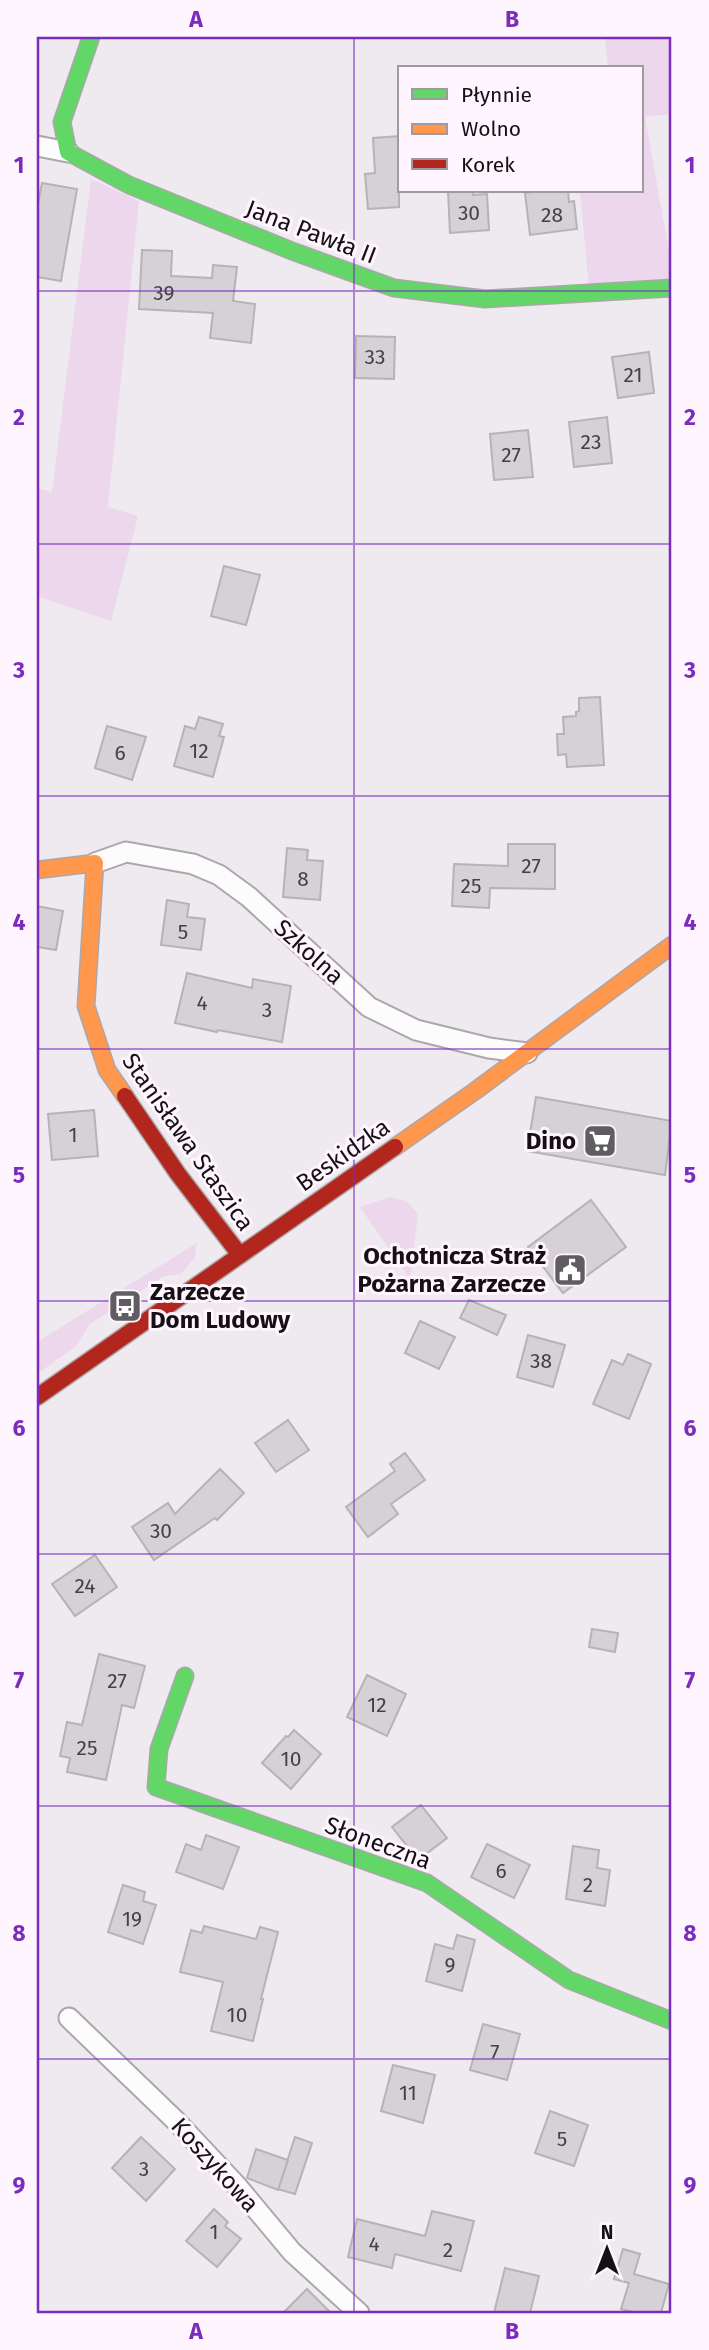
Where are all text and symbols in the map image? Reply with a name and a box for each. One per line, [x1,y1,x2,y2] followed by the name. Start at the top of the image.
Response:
[188,5,203,33] text: A
[505,5,519,33] text: B
[398,66,642,192] legend
[461,82,532,108] text: Płynnie
[461,116,521,142] text: Wolno
[14,151,24,179] text: 1
[685,151,695,179] text: 1
[461,152,515,178] text: Korek
[242,194,380,270] street label: Jana Pawła II
[458,200,480,226] house number: 30
[541,202,563,228] house number: 28
[153,280,175,306] house number: 39
[365,344,385,370] house number: 33
[624,362,642,388] house number: 21
[13,403,25,431] text: 2
[684,403,696,431] text: 2
[581,429,601,455] house number: 23
[501,442,521,468] house number: 27
[12,656,25,684] text: 3
[683,656,696,684] text: 3
[189,738,209,764] house number: 12
[114,740,126,766] house number: 6
[521,853,541,879] house number: 27
[297,866,309,892] house number: 8
[461,873,481,899] house number: 25
[13,908,26,936] text: 4
[684,908,697,936] text: 4
[269,914,349,990] street label: Szkolna
[178,919,188,945] house number: 5
[196,990,208,1016] house number: 4
[262,997,272,1023] house number: 3
[116,1048,260,1236] street label: Stanisława Staszica
[291,1113,395,1197] street label: Beskidzka
[68,1122,78,1148] house number: 1
[581,1122,619,1160] supermarket icon: Dino
[526,1127,576,1155] place label: Dino
[13,1161,25,1189] text: 5
[684,1161,696,1189] text: 5
[358,1242,546,1298] place label: Ochotnicza Straż Pożarna Zarzecze
[551,1251,589,1289] public building icon: Ochotnicza Straż Pożarna Zarzecze
[150,1278,291,1334] place label: Zarzecze Dom Ludowy
[106,1287,144,1325] bus stop icon: Zarzecze Dom Ludowy
[530,1348,552,1374] house number: 38
[13,1414,26,1442] text: 6
[684,1414,697,1442] text: 6
[150,1518,172,1544] house number: 30
[75,1573,96,1599] house number: 24
[14,1666,25,1694] text: 7
[685,1666,696,1694] text: 7
[107,1668,127,1694] house number: 27
[367,1692,387,1718] house number: 12
[77,1735,97,1761] house number: 25
[281,1746,301,1772] house number: 10
[321,1811,435,1875] street label: Słoneczna
[495,1858,507,1884] house number: 6
[583,1872,593,1898] house number: 2
[122,1906,142,1932] house number: 19
[12,1919,26,1947] text: 8
[683,1919,697,1947] text: 8
[444,1952,456,1978] house number: 9
[227,2002,247,2028] house number: 10
[490,2039,500,2065] house number: 7
[399,2080,417,2106] house number: 11
[165,2112,265,2218] street label: Koszykowa
[557,2126,567,2152] house number: 5
[139,2156,149,2182] house number: 3
[13,2171,26,2199] text: 9
[684,2171,697,2199] text: 9
[572,2214,642,2284] north arrow
[209,2219,219,2245] house number: 1
[601,2221,613,2244] text: N
[368,2231,380,2257] house number: 4
[443,2237,453,2263] house number: 2
[188,2317,203,2345] text: A
[505,2317,519,2345] text: B

